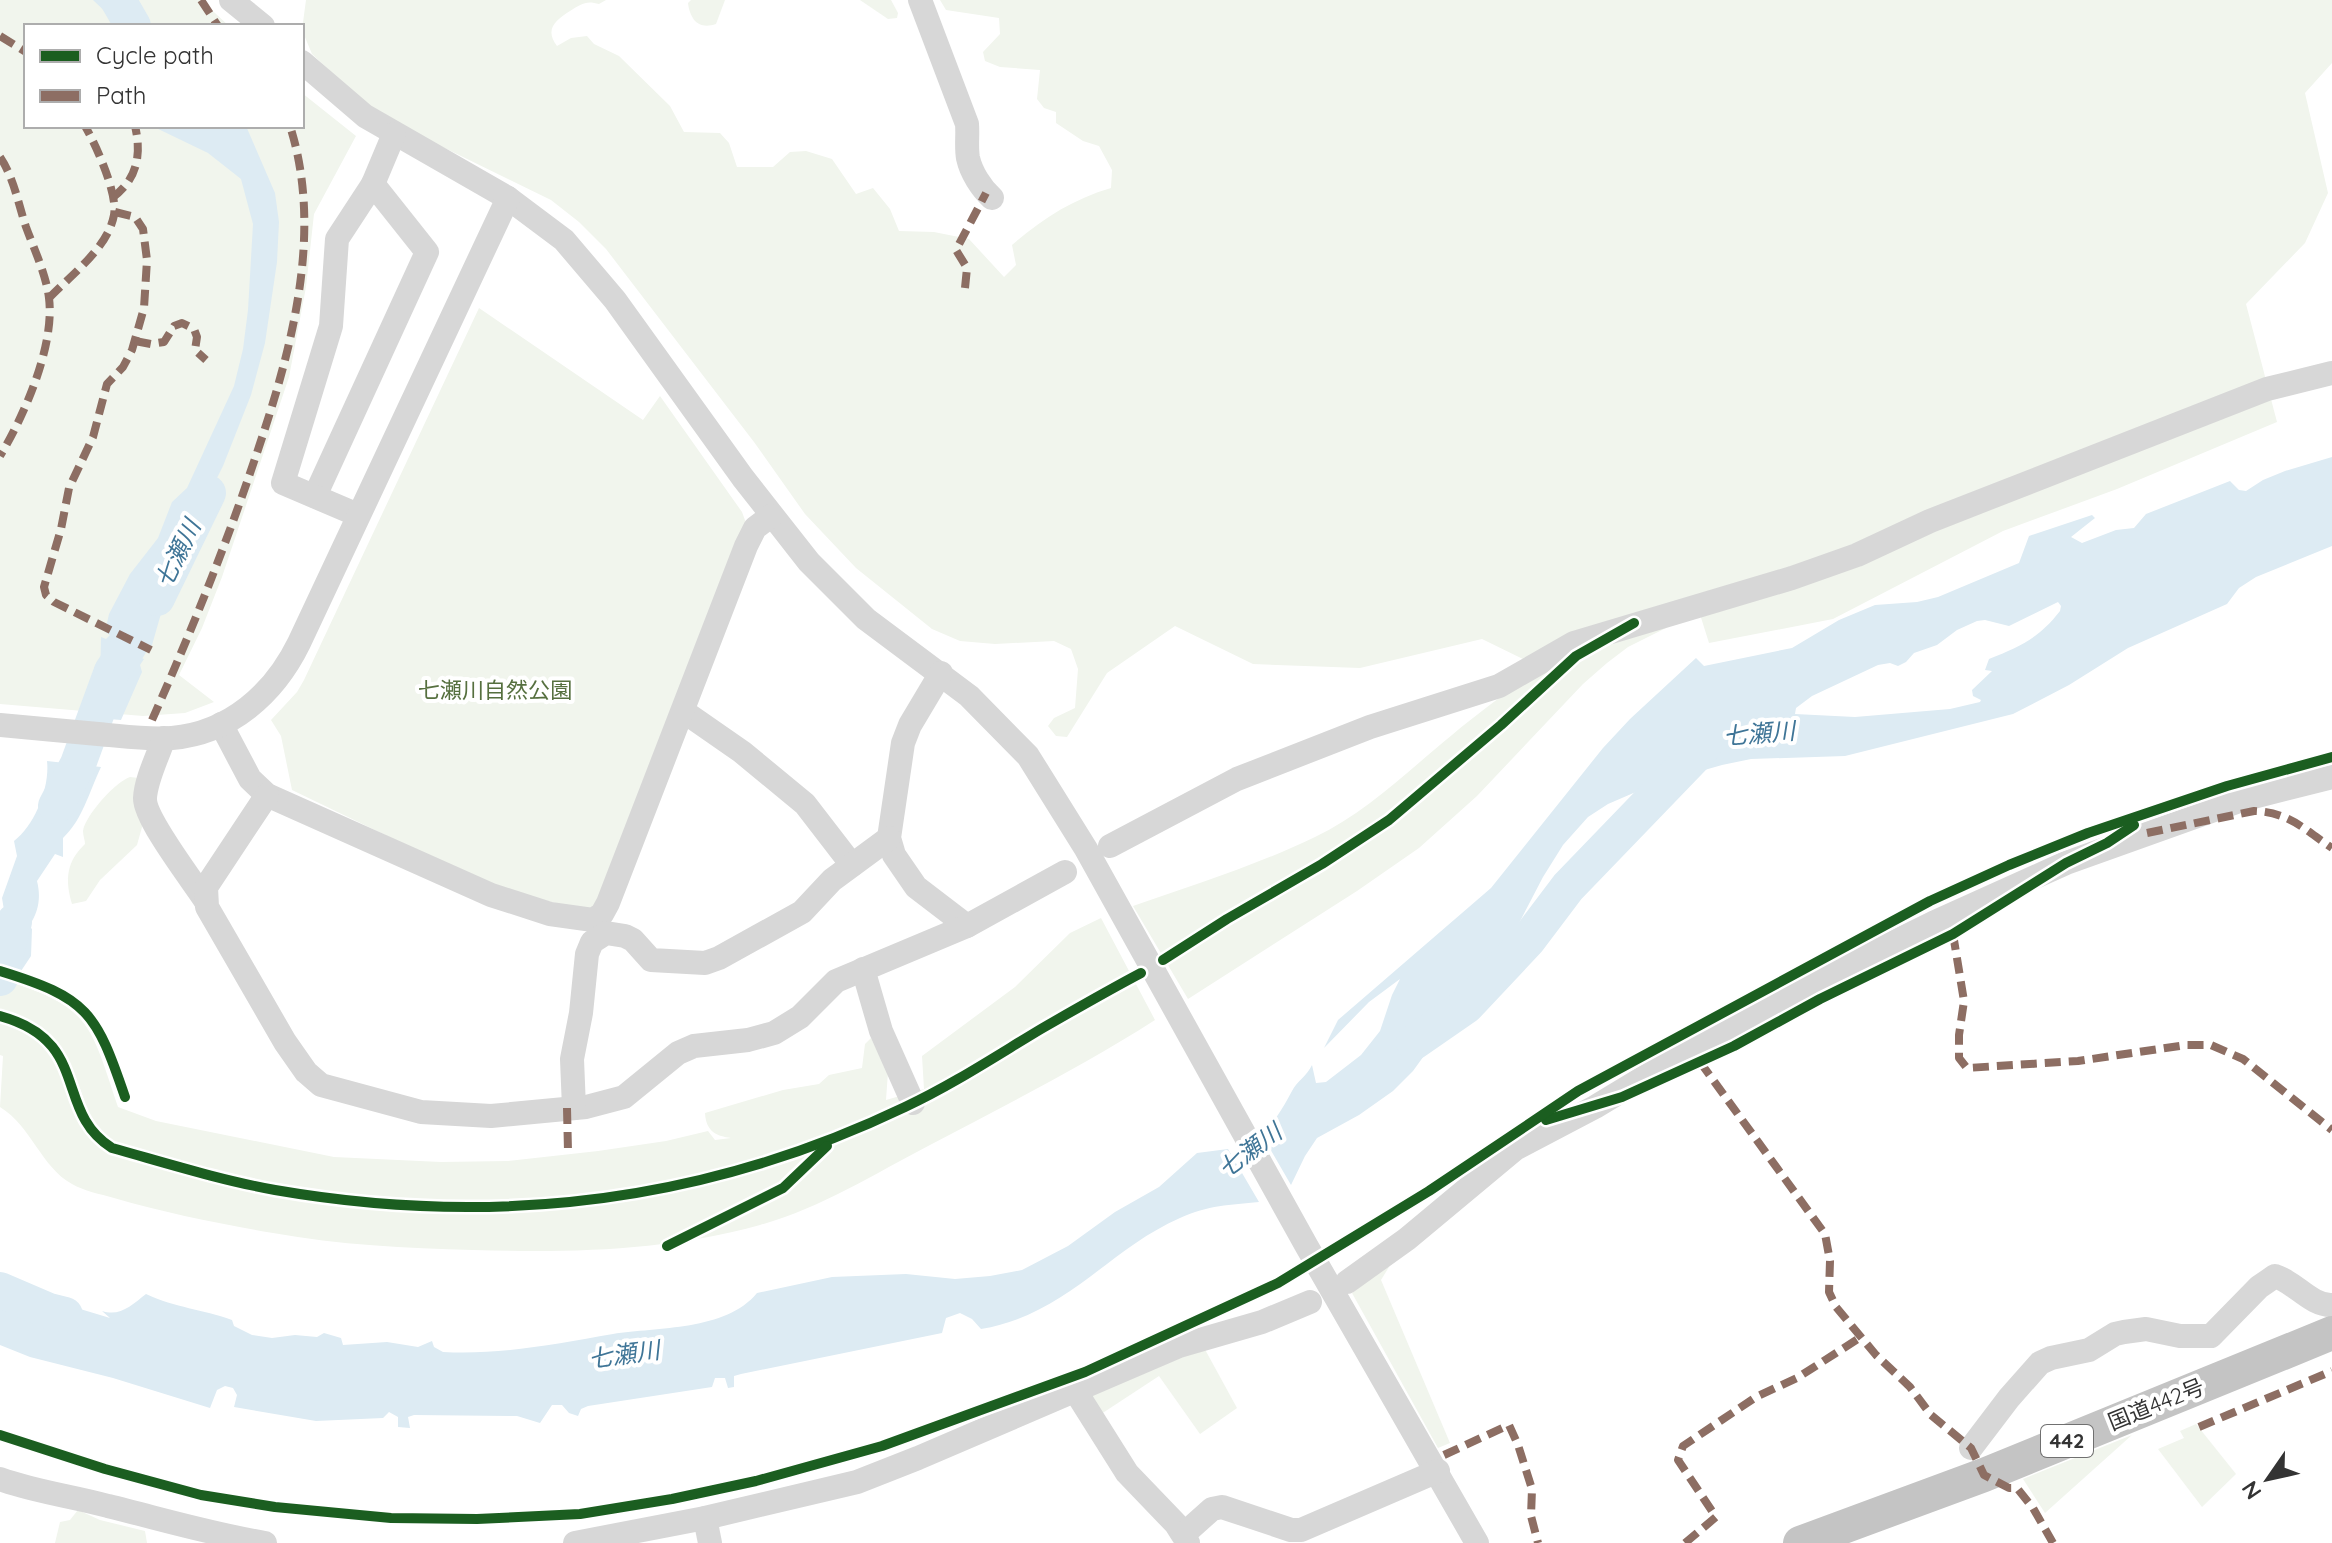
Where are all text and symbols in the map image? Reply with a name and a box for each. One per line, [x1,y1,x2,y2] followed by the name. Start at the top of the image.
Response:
[24,24,304,128] legend
[96,40,214,70] text: Cycle path
[96,80,147,110] text: Path
[148,512,208,592] water label: 七瀬川
[418,676,572,704] park label: 七瀬川自然公園
[1722,715,1799,751] water label: 七瀬川
[1212,1115,1290,1184] water label: 七瀬川
[586,1334,665,1374] water label: 七瀬川
[2104,1372,2208,1436] street label: 国道442号
[2041,1425,2093,1457] road number: 442
[2228,1439,2308,1519] north arrow
[2235,1476,2268,1505] text: N

